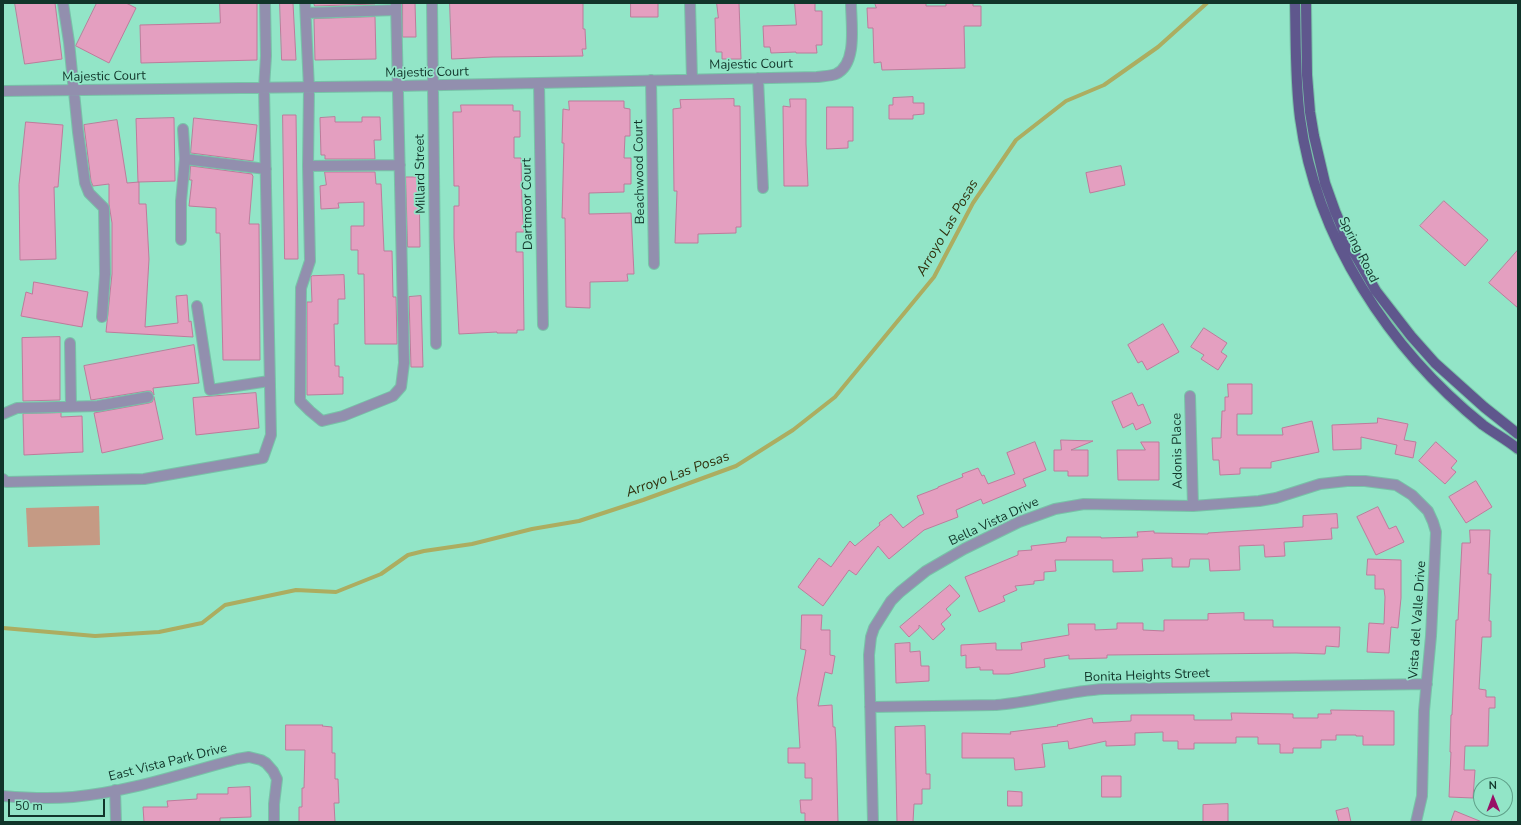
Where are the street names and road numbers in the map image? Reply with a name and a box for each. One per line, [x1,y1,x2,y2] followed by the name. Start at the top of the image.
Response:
[709,56,793,74] street label: Majestic Court
[385,64,469,82] street label: Majestic Court
[62,68,146,86] street label: Majestic Court
[631,120,649,224] street label: Beachwood Court
[413,134,429,214] street label: Millard Street
[519,158,537,250] street label: Dartmoor Court
[1335,214,1381,286] street label: Spring Road
[1170,413,1186,489] street label: Adonis Place
[947,494,1041,550] street label: Bella Vista Drive
[1406,560,1430,680] street label: Vista del Valle Drive
[1084,666,1210,686] street label: Bonita Heights Street
[107,741,229,785] street label: East Vista Park Drive

